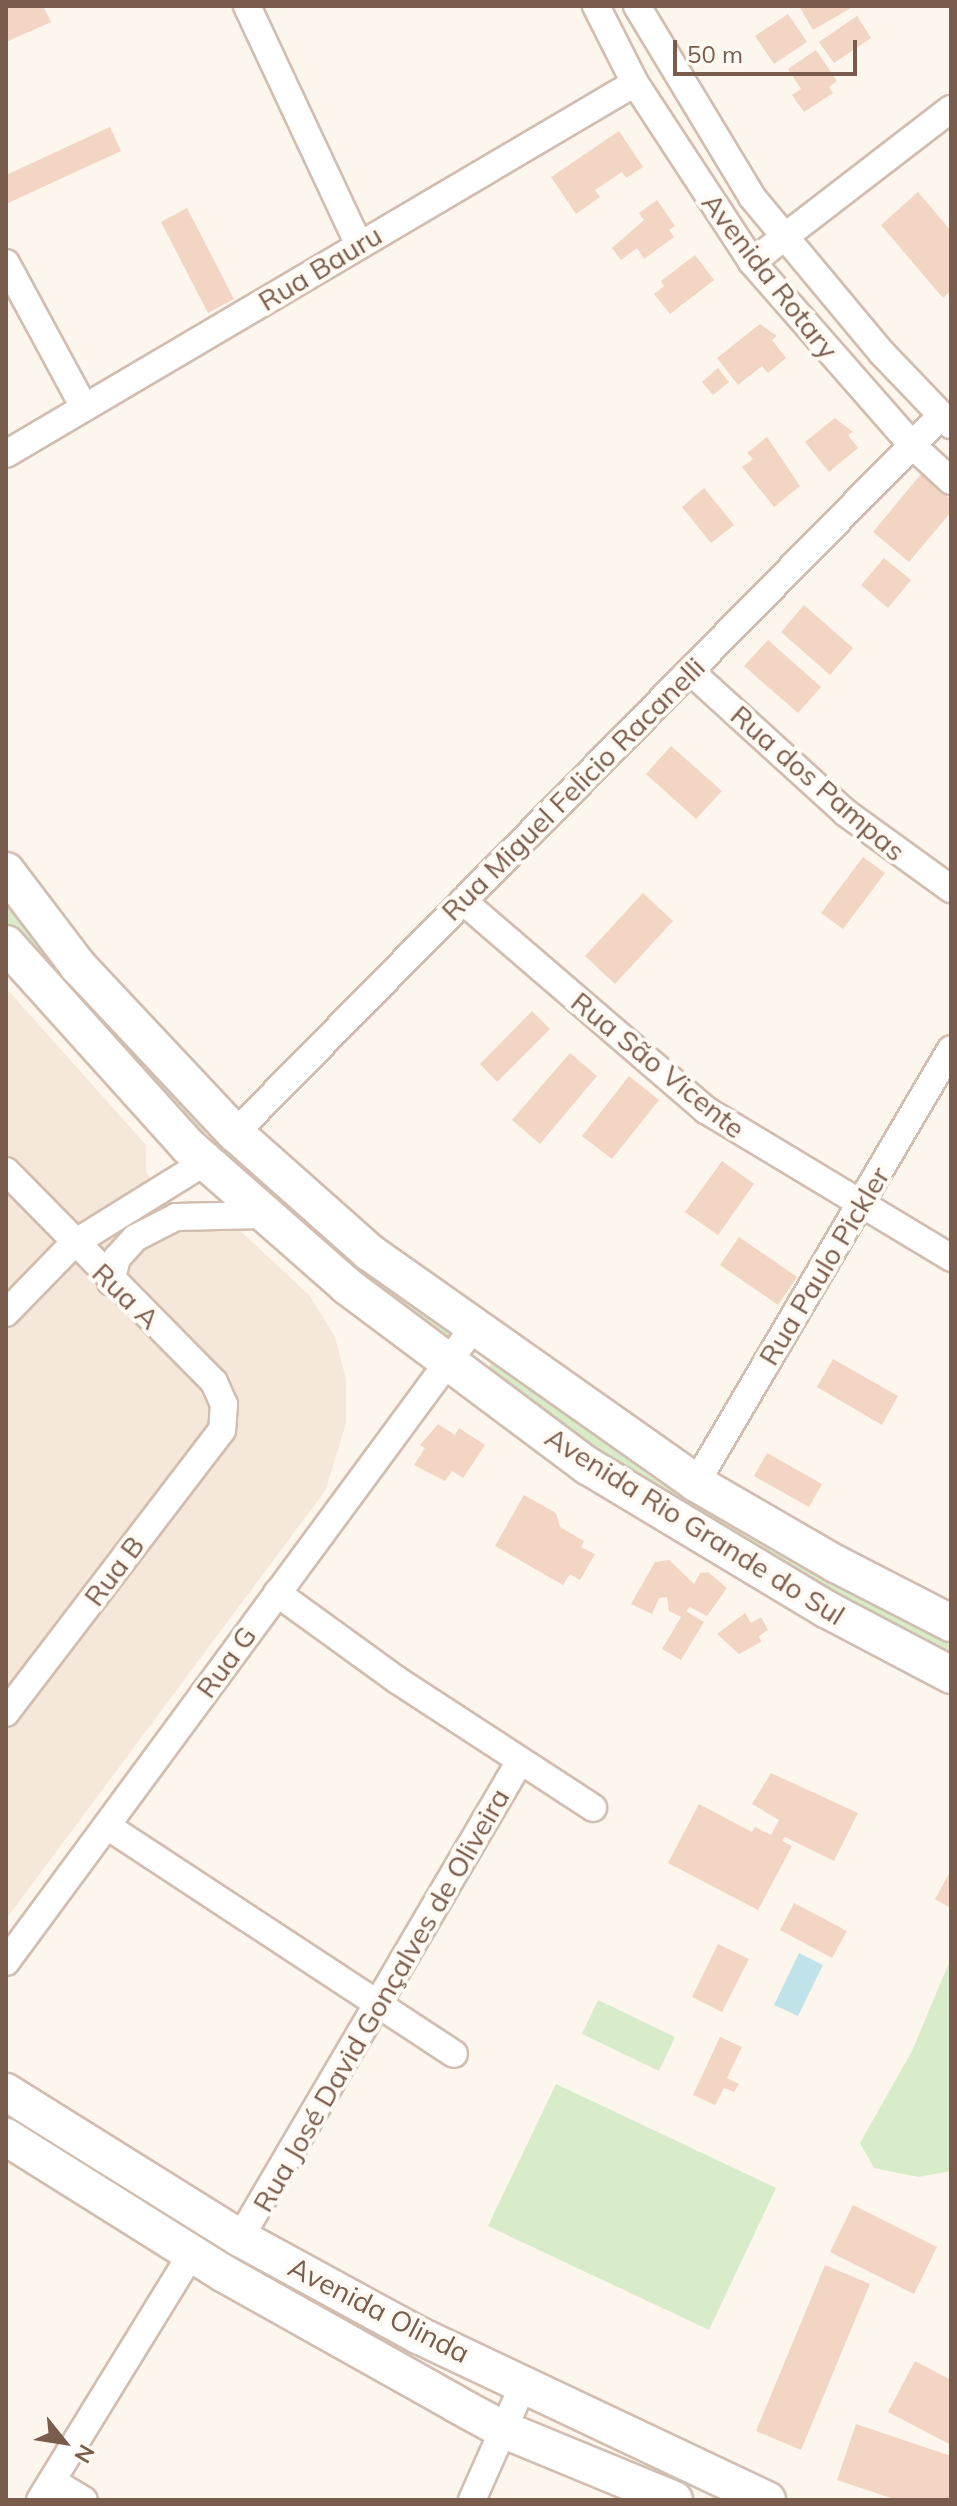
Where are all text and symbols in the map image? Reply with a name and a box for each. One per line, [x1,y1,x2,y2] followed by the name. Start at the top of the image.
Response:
[677,24,861,74] scale bar
[687,39,743,69] text: 50 m
[695,186,845,366] street label: Avenida Rotary
[252,218,388,318] street label: Rua Bauru
[434,650,712,928] street label: Rua Miguel Felicio Racanelli
[724,698,912,868] street label: Rua dos Pampas
[564,985,752,1145] street label: Rua São Vicente
[752,1161,896,1371] street label: Rua Paulo Pickler
[85,1256,167,1336] street label: Rua A
[539,1420,851,1632] street label: Avenida Rio Grande do Sul
[77,1529,151,1613] street label: Rua B
[189,1620,263,1704] street label: Rua G
[246,1782,516,2218] street label: Rua José David Gonçalves de Oliveira
[283,2250,475,2370] street label: Avenida Olinda
[24,2402,104,2482] north arrow
[69,2440,101,2468] text: N

